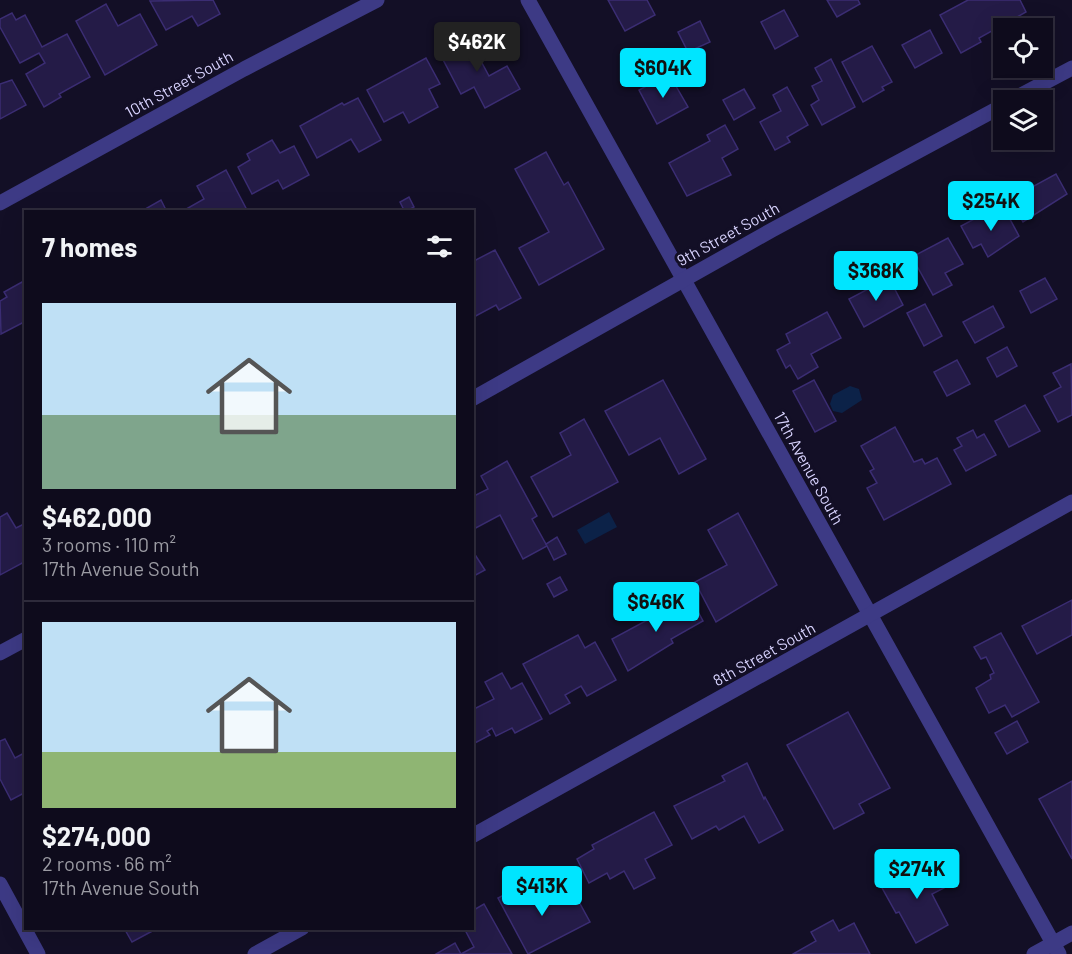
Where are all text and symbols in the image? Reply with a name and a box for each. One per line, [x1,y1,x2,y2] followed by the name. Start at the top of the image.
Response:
[993,18,1053,150] map controls
[993,18,1053,78] button: locate
[435,22,519,73] pin: $462K
[448,29,506,53] text: $462K
[122,46,236,121] street label: 10th Street South
[621,48,705,99] pin: $604K
[634,55,692,79] text: $604K
[993,90,1053,150] button: layers
[949,181,1033,232] pin: $254K
[962,188,1020,212] text: $254K
[673,198,782,269] street label: 9th Street South
[423,230,456,263] icon: filters
[42,231,137,262] text: 7 homes
[834,251,918,302] pin: $368K
[848,258,904,282] text: $368K
[195,342,303,450] icon: home
[771,408,848,527] street label: 17th Avenue South
[42,501,152,532] text: $462,000
[42,532,176,556] text: 3 rooms · 110 m²
[42,556,199,580] text: 17th Avenue South
[614,582,698,633] pin: $646K
[627,589,685,613] text: $646K
[709,618,818,689] street label: 8th Street South
[195,661,303,769] icon: home
[42,820,151,851] text: $274,000
[875,849,959,900] pin: $274K
[42,851,172,875] text: 2 rooms · 66 m²
[888,856,946,880] text: $274K
[500,866,584,917] pin: $413K
[516,873,568,897] text: $413K
[42,875,199,899] text: 17th Avenue South

